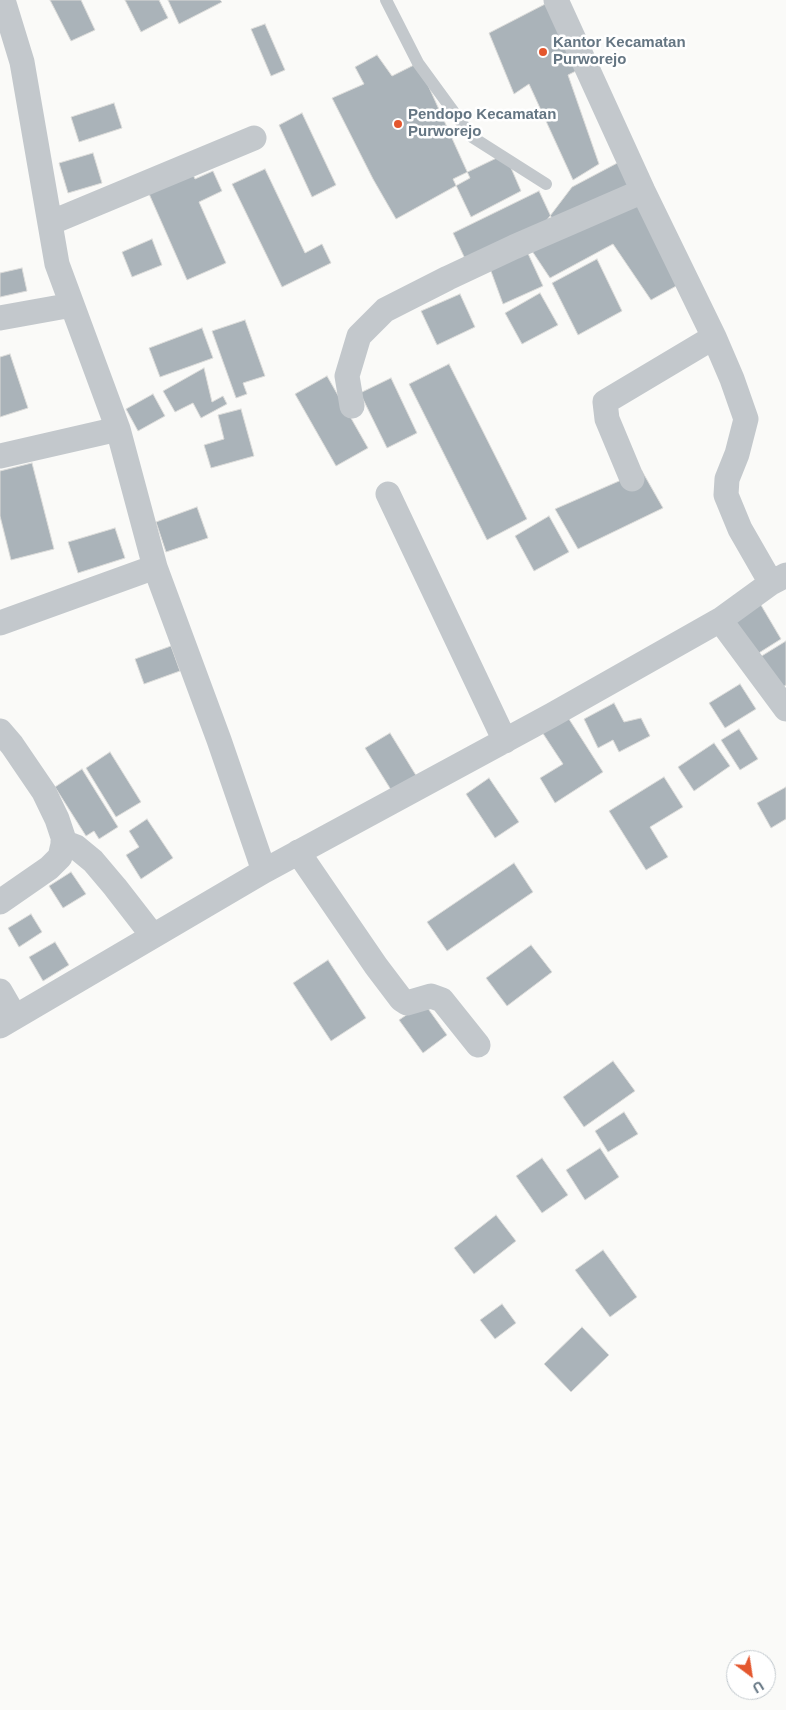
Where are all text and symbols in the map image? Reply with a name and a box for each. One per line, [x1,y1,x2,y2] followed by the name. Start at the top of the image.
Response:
[553,34,686,69] place label: Kantor Kecamatan Purworejo
[537,46,549,58] marker: Kantor Kecamatan Purworejo
[408,106,556,141] place label: Pendopo Kecamatan Purworejo
[392,118,404,130] marker: Pendopo Kecamatan Purworejo
[726,1650,776,1700] north arrow
[750,1678,767,1696] text: U

